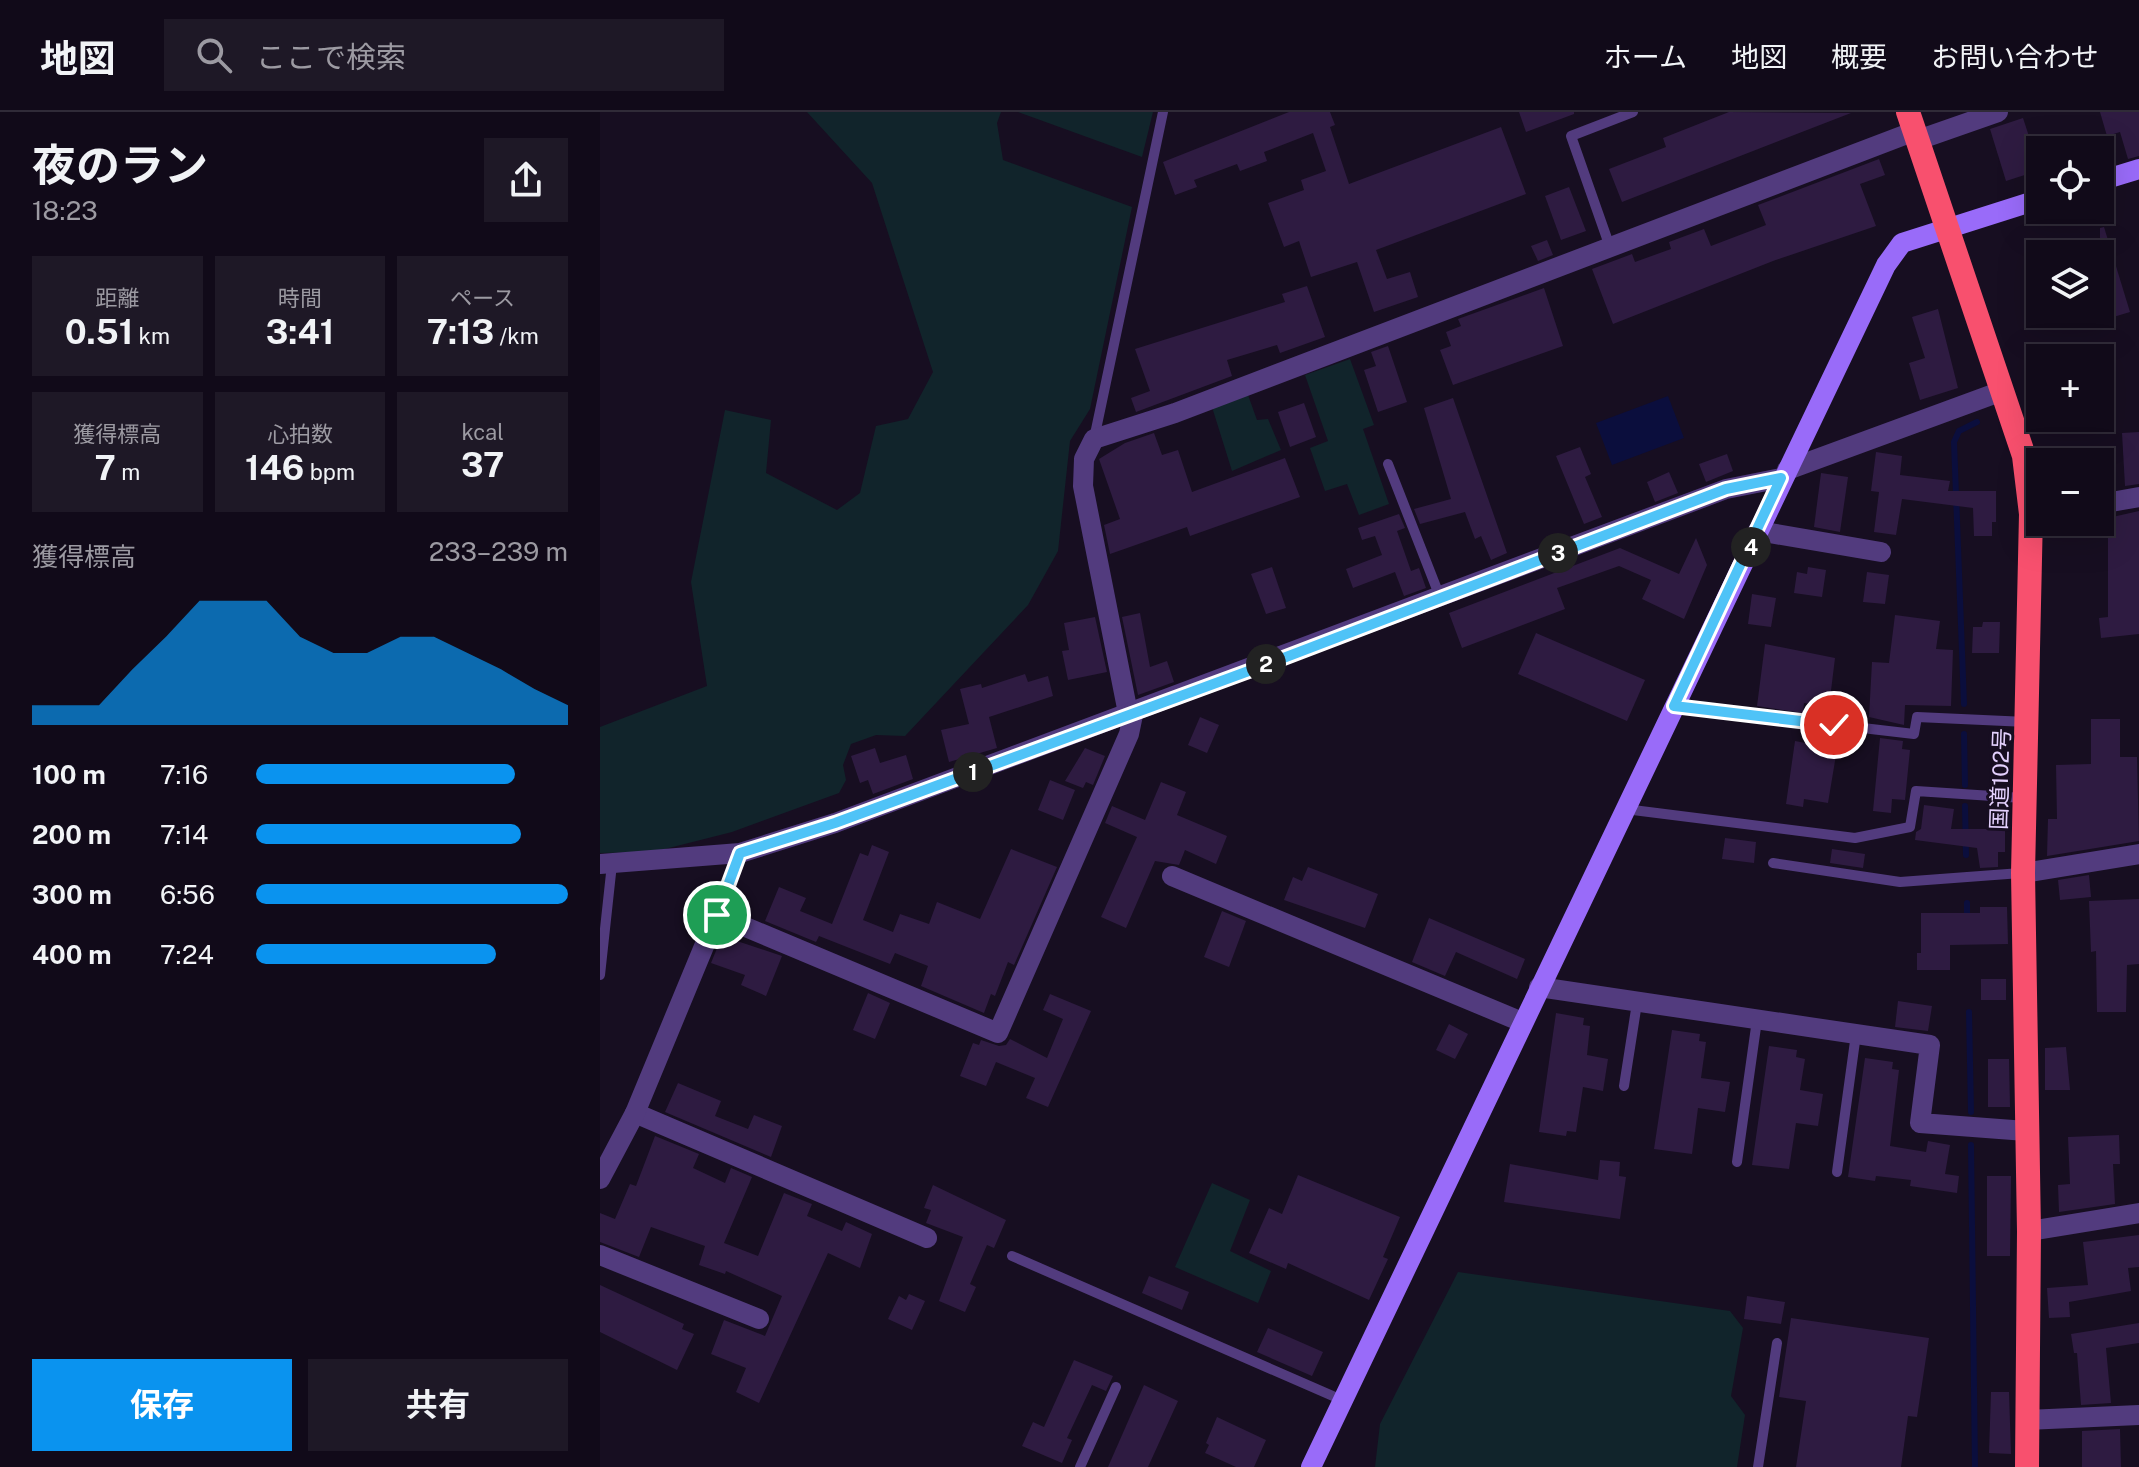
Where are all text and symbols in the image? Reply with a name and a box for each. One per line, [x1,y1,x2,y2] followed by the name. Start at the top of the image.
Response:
[164,19,724,91] search box
[192,33,236,77] icon: search
[40,36,116,81] text: 地図
[256,39,406,75] text: ここで検索
[1604,40,1687,73] text: ホーム
[1731,40,1787,73] text: 地図
[1831,40,1887,73] text: 概要
[1931,40,2099,73] text: お問い合わせ
[2026,136,2114,536] map controls
[2026,136,2114,224] button: locate
[484,138,568,222] button: share
[32,139,208,191] text: 夜のラン
[32,195,98,226] text: 18:23
[2026,240,2114,328] button: layers
[95,285,139,311] text: 距離
[278,285,322,311] text: 時間
[450,285,515,311] text: ペース
[65,312,133,352] text: 0.51
[266,312,334,352] text: 3:41
[427,312,494,352] text: 7:13
[133,323,170,349] text: km
[494,323,539,349] text: /km
[2026,344,2114,432] button: +
[461,419,504,445] text: kcal
[73,421,161,447] text: 獲得標高
[267,421,333,447] text: 心拍数
[461,445,504,485] text: 37
[94,448,116,488] text: 7
[245,448,304,488] text: 146
[2026,448,2114,536] button: −
[116,459,140,485] text: m
[304,459,355,485] text: bpm
[1731,527,1771,567] pin: 4
[1538,533,1578,573] pin: 3
[1744,534,1758,560] text: 4
[429,536,568,567] text: 233–239 m
[1551,540,1565,566] text: 3
[32,541,136,572] text: 獲得標高
[1246,644,1286,684] pin: 2
[1259,651,1273,677] text: 2
[1800,691,1868,759] pin
[1812,703,1856,747] icon: check
[1985,728,2015,830] street label: 国道102号
[953,752,993,792] pin: 1
[32,759,106,790] text: 100 m
[160,759,208,790] text: 7:16
[968,759,978,785] text: 1
[32,819,111,850] text: 200 m
[160,819,208,850] text: 7:14
[32,879,112,910] text: 300 m
[160,879,215,910] text: 6:56
[683,881,751,949] pin
[695,893,739,937] icon: arrive
[32,939,112,970] text: 400 m
[160,939,214,970] text: 7:24
[32,1359,292,1451] button: 保存
[308,1359,568,1451] button: 共有

